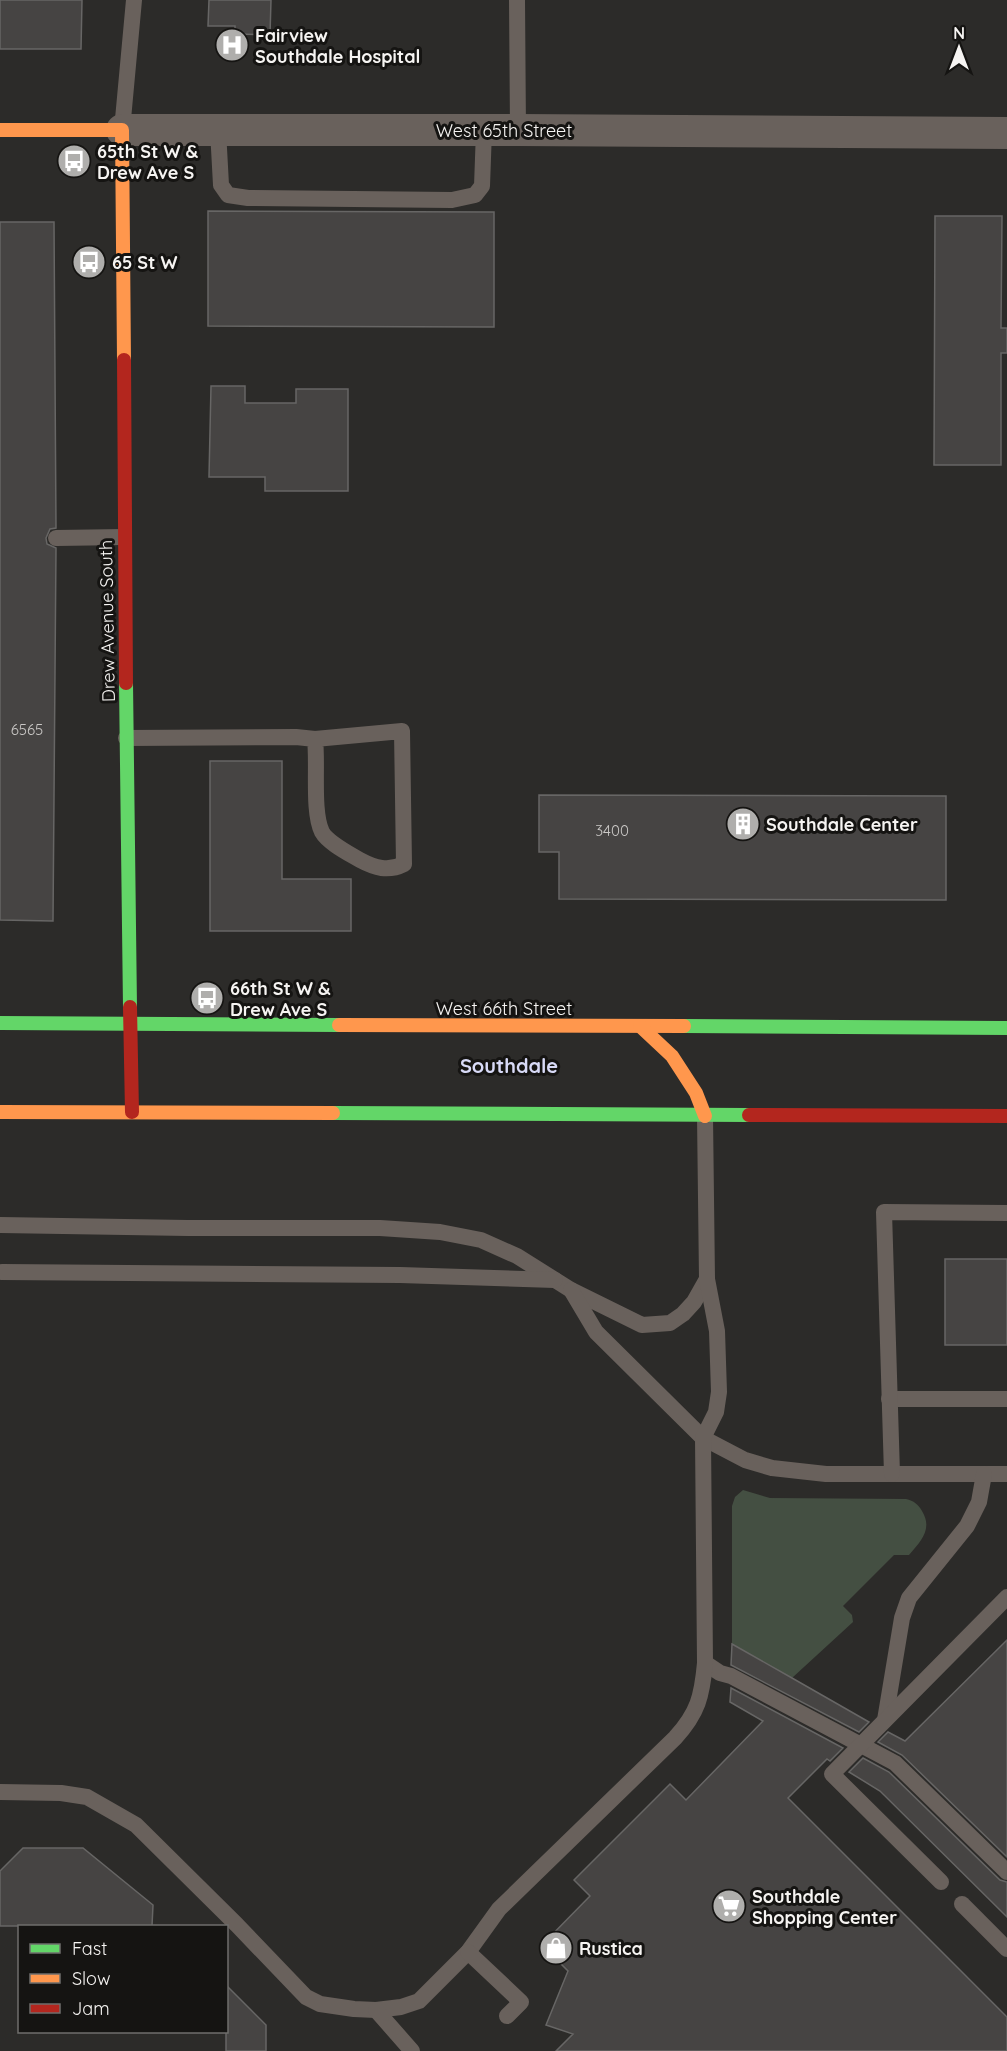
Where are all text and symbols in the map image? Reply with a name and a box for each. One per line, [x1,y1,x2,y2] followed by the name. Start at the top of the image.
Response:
[929,18,989,78] north arrow
[953,23,965,43] text: N
[255,24,420,68] place label: Fairview Southdale Hospital
[214,27,250,63] hospital icon: Fairview Southdale Hospital
[436,119,572,142] street label: West 65th Street
[97,140,198,184] place label: 65th St W & Drew Ave S
[56,143,92,179] bus stop icon: 65th St W & Drew Ave S
[71,244,107,280] bus stop icon: 65 St W
[112,251,178,274] place label: 65 St W
[94,540,120,702] street label: Drew Avenue South
[11,720,43,739] house number: 6565
[725,806,761,842] building icon: Southdale Center
[766,813,918,836] place label: Southdale Center
[595,821,629,840] house number: 3400
[230,977,331,1021] place label: 66th St W & Drew Ave S
[189,980,225,1016] bus stop icon: 66th St W & Drew Ave S
[436,997,572,1020] street label: West 66th Street
[460,1053,558,1078] district label: Southdale
[752,1885,897,1929] place label: Southdale Shopping Center
[711,1888,747,1924] supermarket icon: Southdale Shopping Center
[18,1925,228,2033] legend
[538,1930,574,1966] shop icon: Rustica
[72,1937,107,1960] text: Fast
[579,1937,643,1960] place label: Rustica
[72,1967,110,1990] text: Slow
[72,1997,110,2020] text: Jam

